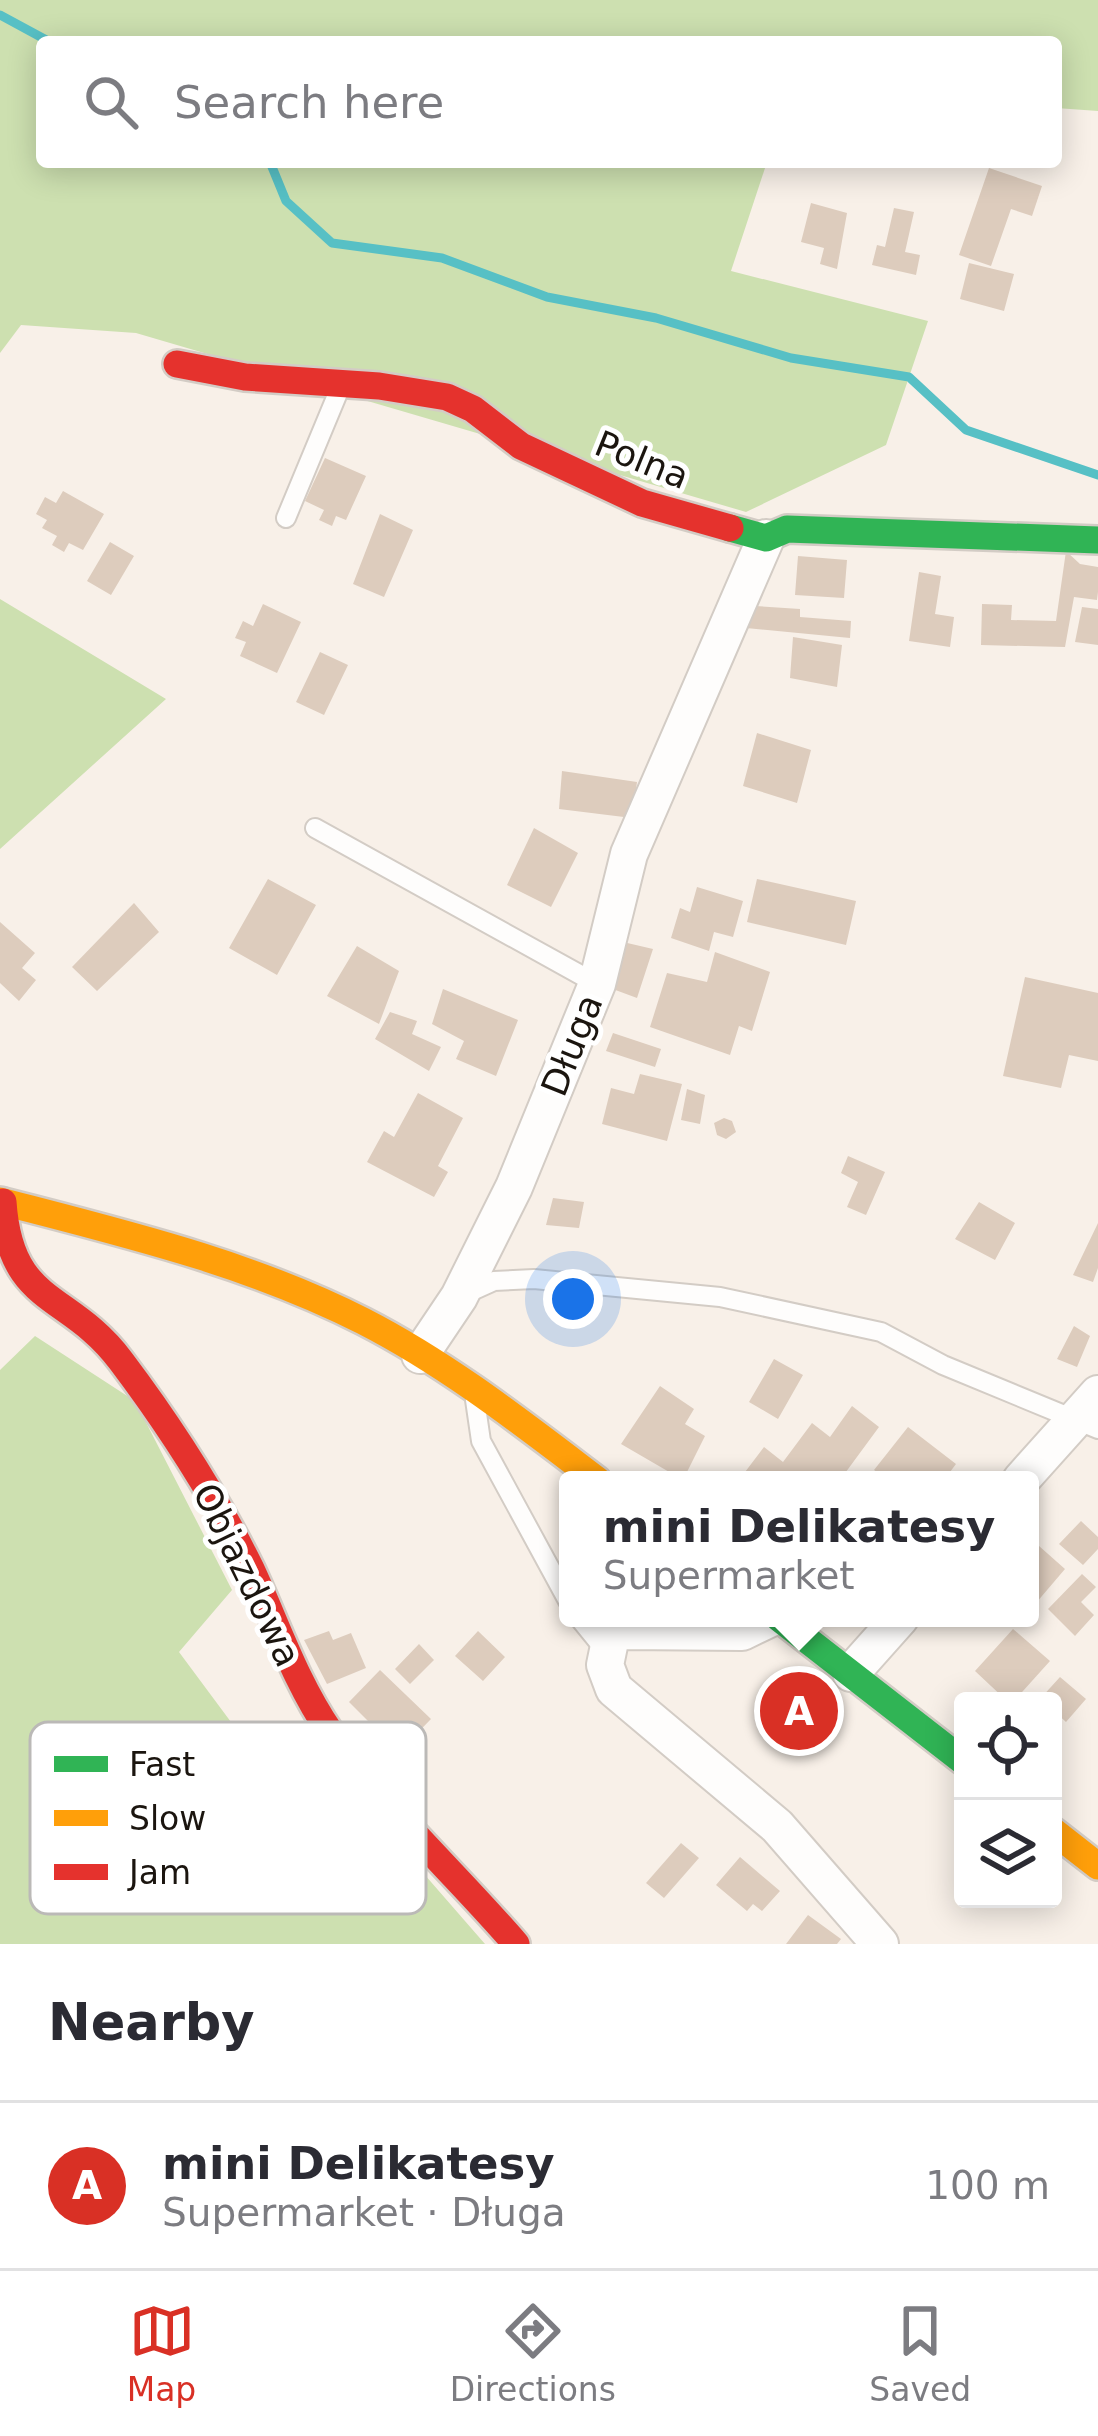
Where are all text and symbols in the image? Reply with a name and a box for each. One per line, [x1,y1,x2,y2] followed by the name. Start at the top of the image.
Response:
[36,36,1062,168] search box
[78,69,144,135] icon: search
[174,76,444,129] text: Search here
[589,423,695,497] street label: Polna
[533,988,611,1102] street label: Długa
[543,1269,603,1329] your location
[559,1471,1039,1627] popup
[185,1477,309,1673] street label: Objazdowa
[603,1500,995,1553] text: mini Delikatesy
[603,1553,855,1598] text: Supermarket
[760,1666,838,1756] pin: A
[954,1692,1062,1908] map controls
[954,1692,1062,1800] button: locate
[30,1722,426,1914] legend
[129,1745,195,1784] text: Fast
[129,1799,206,1838] text: Slow
[954,1800,1062,1908] button: layers
[127,1853,191,1892] text: Jam
[48,1993,255,2052] text: Nearby
[162,2137,555,2190] text: mini Delikatesy
[72,2163,102,2208] text: A
[925,2163,1050,2208] text: 100 m
[162,2190,566,2235] text: Supermarket · Długa
[127,2298,196,2409] tab: Map
[450,2298,616,2409] tab: Directions
[869,2298,971,2409] tab: Saved

